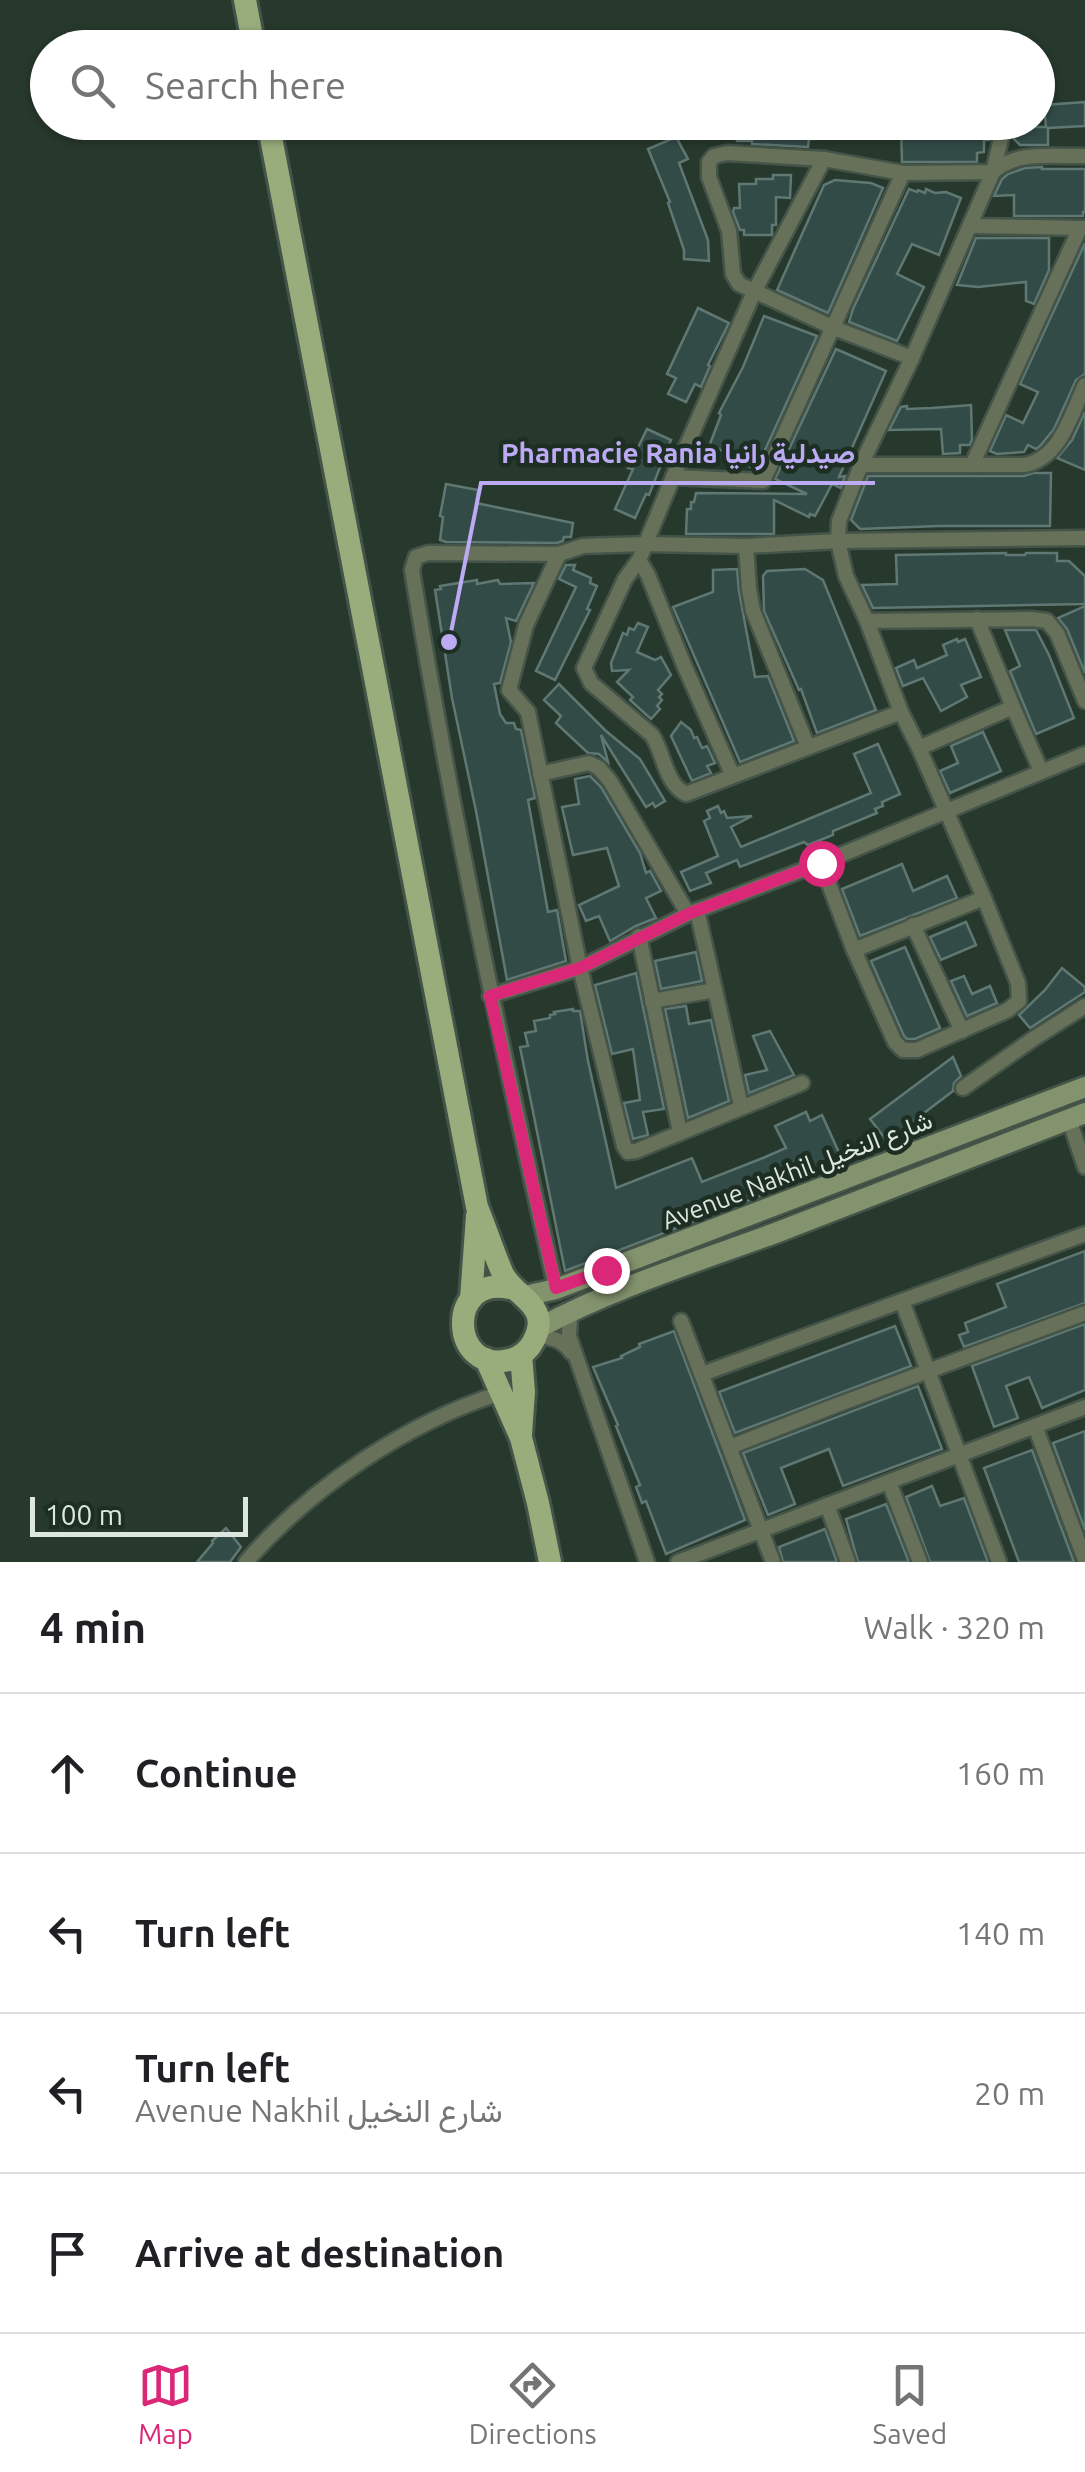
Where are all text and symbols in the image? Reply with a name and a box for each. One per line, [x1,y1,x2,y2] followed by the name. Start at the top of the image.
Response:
[30,30,1055,140] search box
[65,58,120,113] icon: search
[145,64,346,106] text: Search here
[481,425,875,483] callout: Pharmacie Rania صيدلية رانيا
[501,437,855,471] text: Pharmacie Rania صيدلية رانيا
[799,841,845,887] route start
[658,1105,937,1237] street label: Avenue Nakhil شارع النخيل
[584,1248,630,1294] route end
[30,1492,248,1536] scale bar
[45,1499,123,1530] text: 100 m
[40,1604,146,1651] text: 4 min
[863,1609,1045,1645] text: Walk · 320 m
[40,1746,95,1801] icon: ahead
[135,1752,297,1794] text: Continue
[956,1755,1045,1791] text: 160 m
[40,1906,95,1961] icon: left
[135,1912,290,1954] text: Turn left
[956,1915,1045,1951] text: 140 m
[135,2047,290,2089] text: Turn left
[40,2066,95,2121] icon: left
[974,2075,1045,2111] text: 20 m
[135,2092,502,2128] text: Avenue Nakhil شارع النخيل
[40,2226,95,2281] icon: arrive
[135,2232,504,2274] text: Arrive at destination
[138,2358,193,2449] tab: Map
[469,2358,597,2449] tab: Directions
[873,2358,947,2449] tab: Saved

